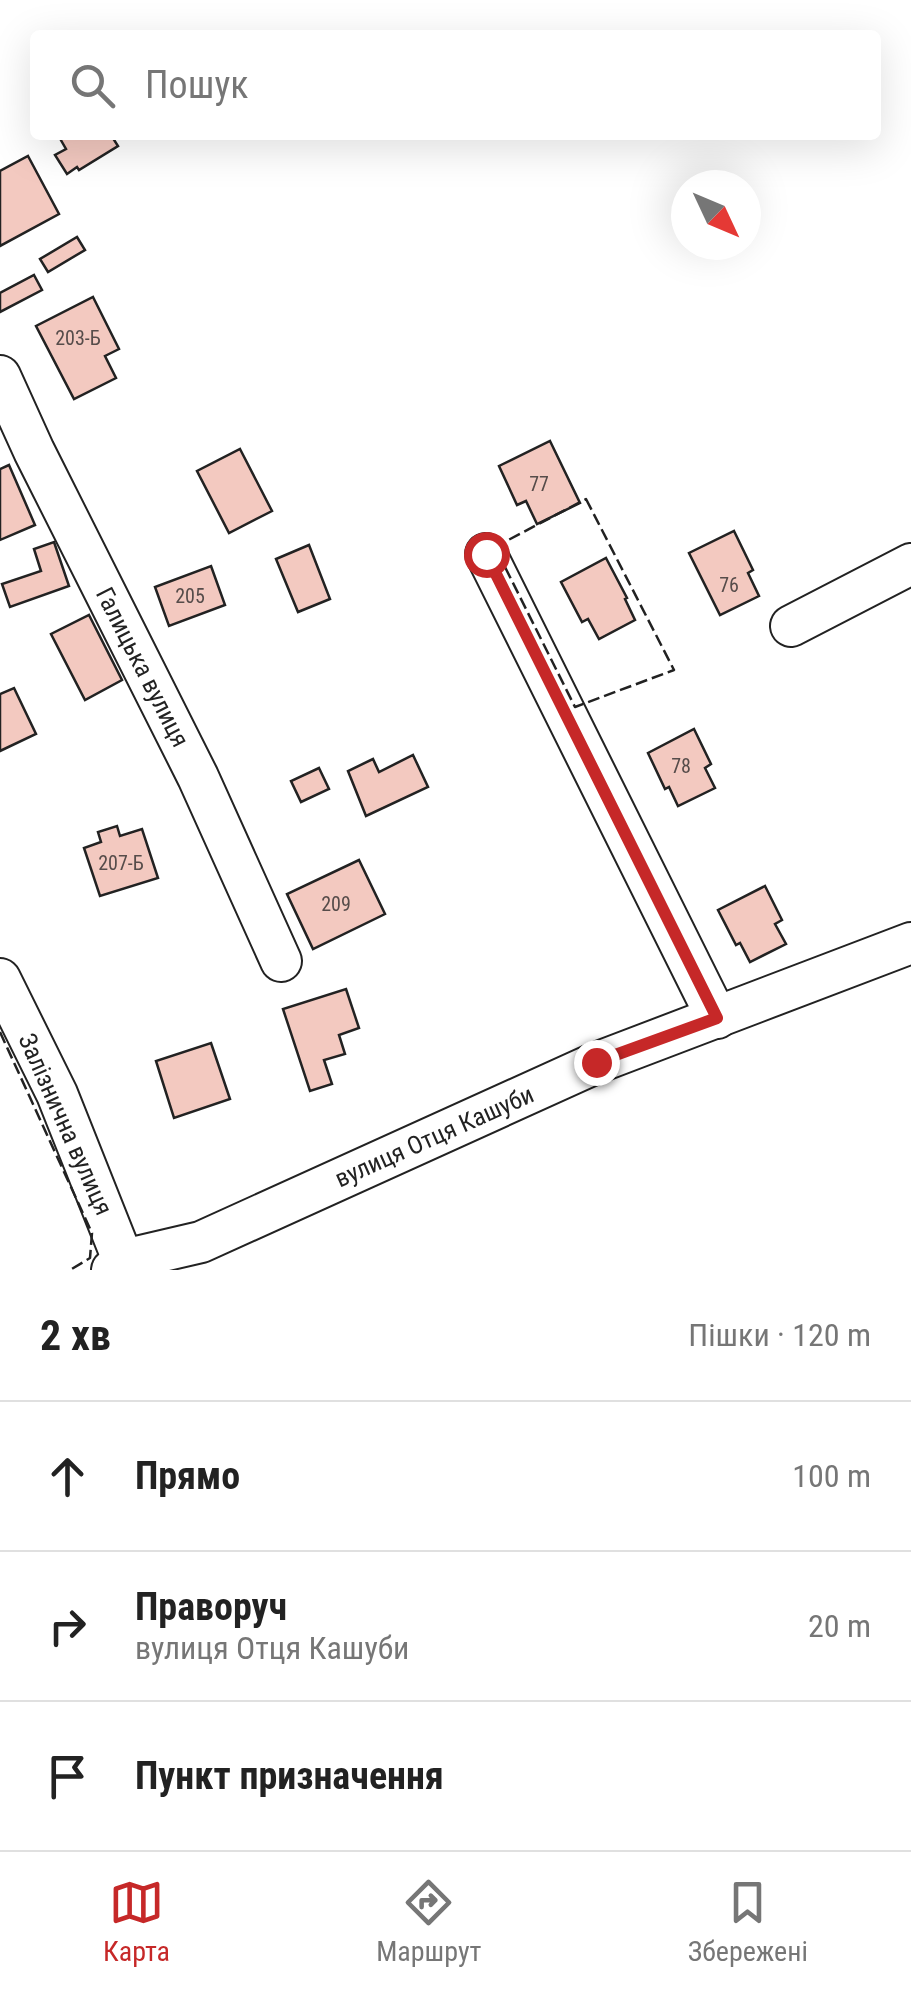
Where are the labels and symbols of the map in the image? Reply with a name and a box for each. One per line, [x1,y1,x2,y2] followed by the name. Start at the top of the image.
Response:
[671,170,761,260] north arrow
[55,326,101,350] house number: 203-Б
[529,472,549,496] house number: 77
[464,532,510,578] route start
[719,573,739,597] house number: 76
[90,583,195,752] street label: Галицька вулиця
[175,584,205,608] house number: 205
[671,754,691,778] house number: 78
[98,851,144,875] house number: 207-Б
[321,892,351,916] house number: 209
[13,1029,119,1219] street label: Залізнична вулиця
[574,1040,620,1086] route end
[330,1080,538,1193] street label: вулиця Отця Кашуби

